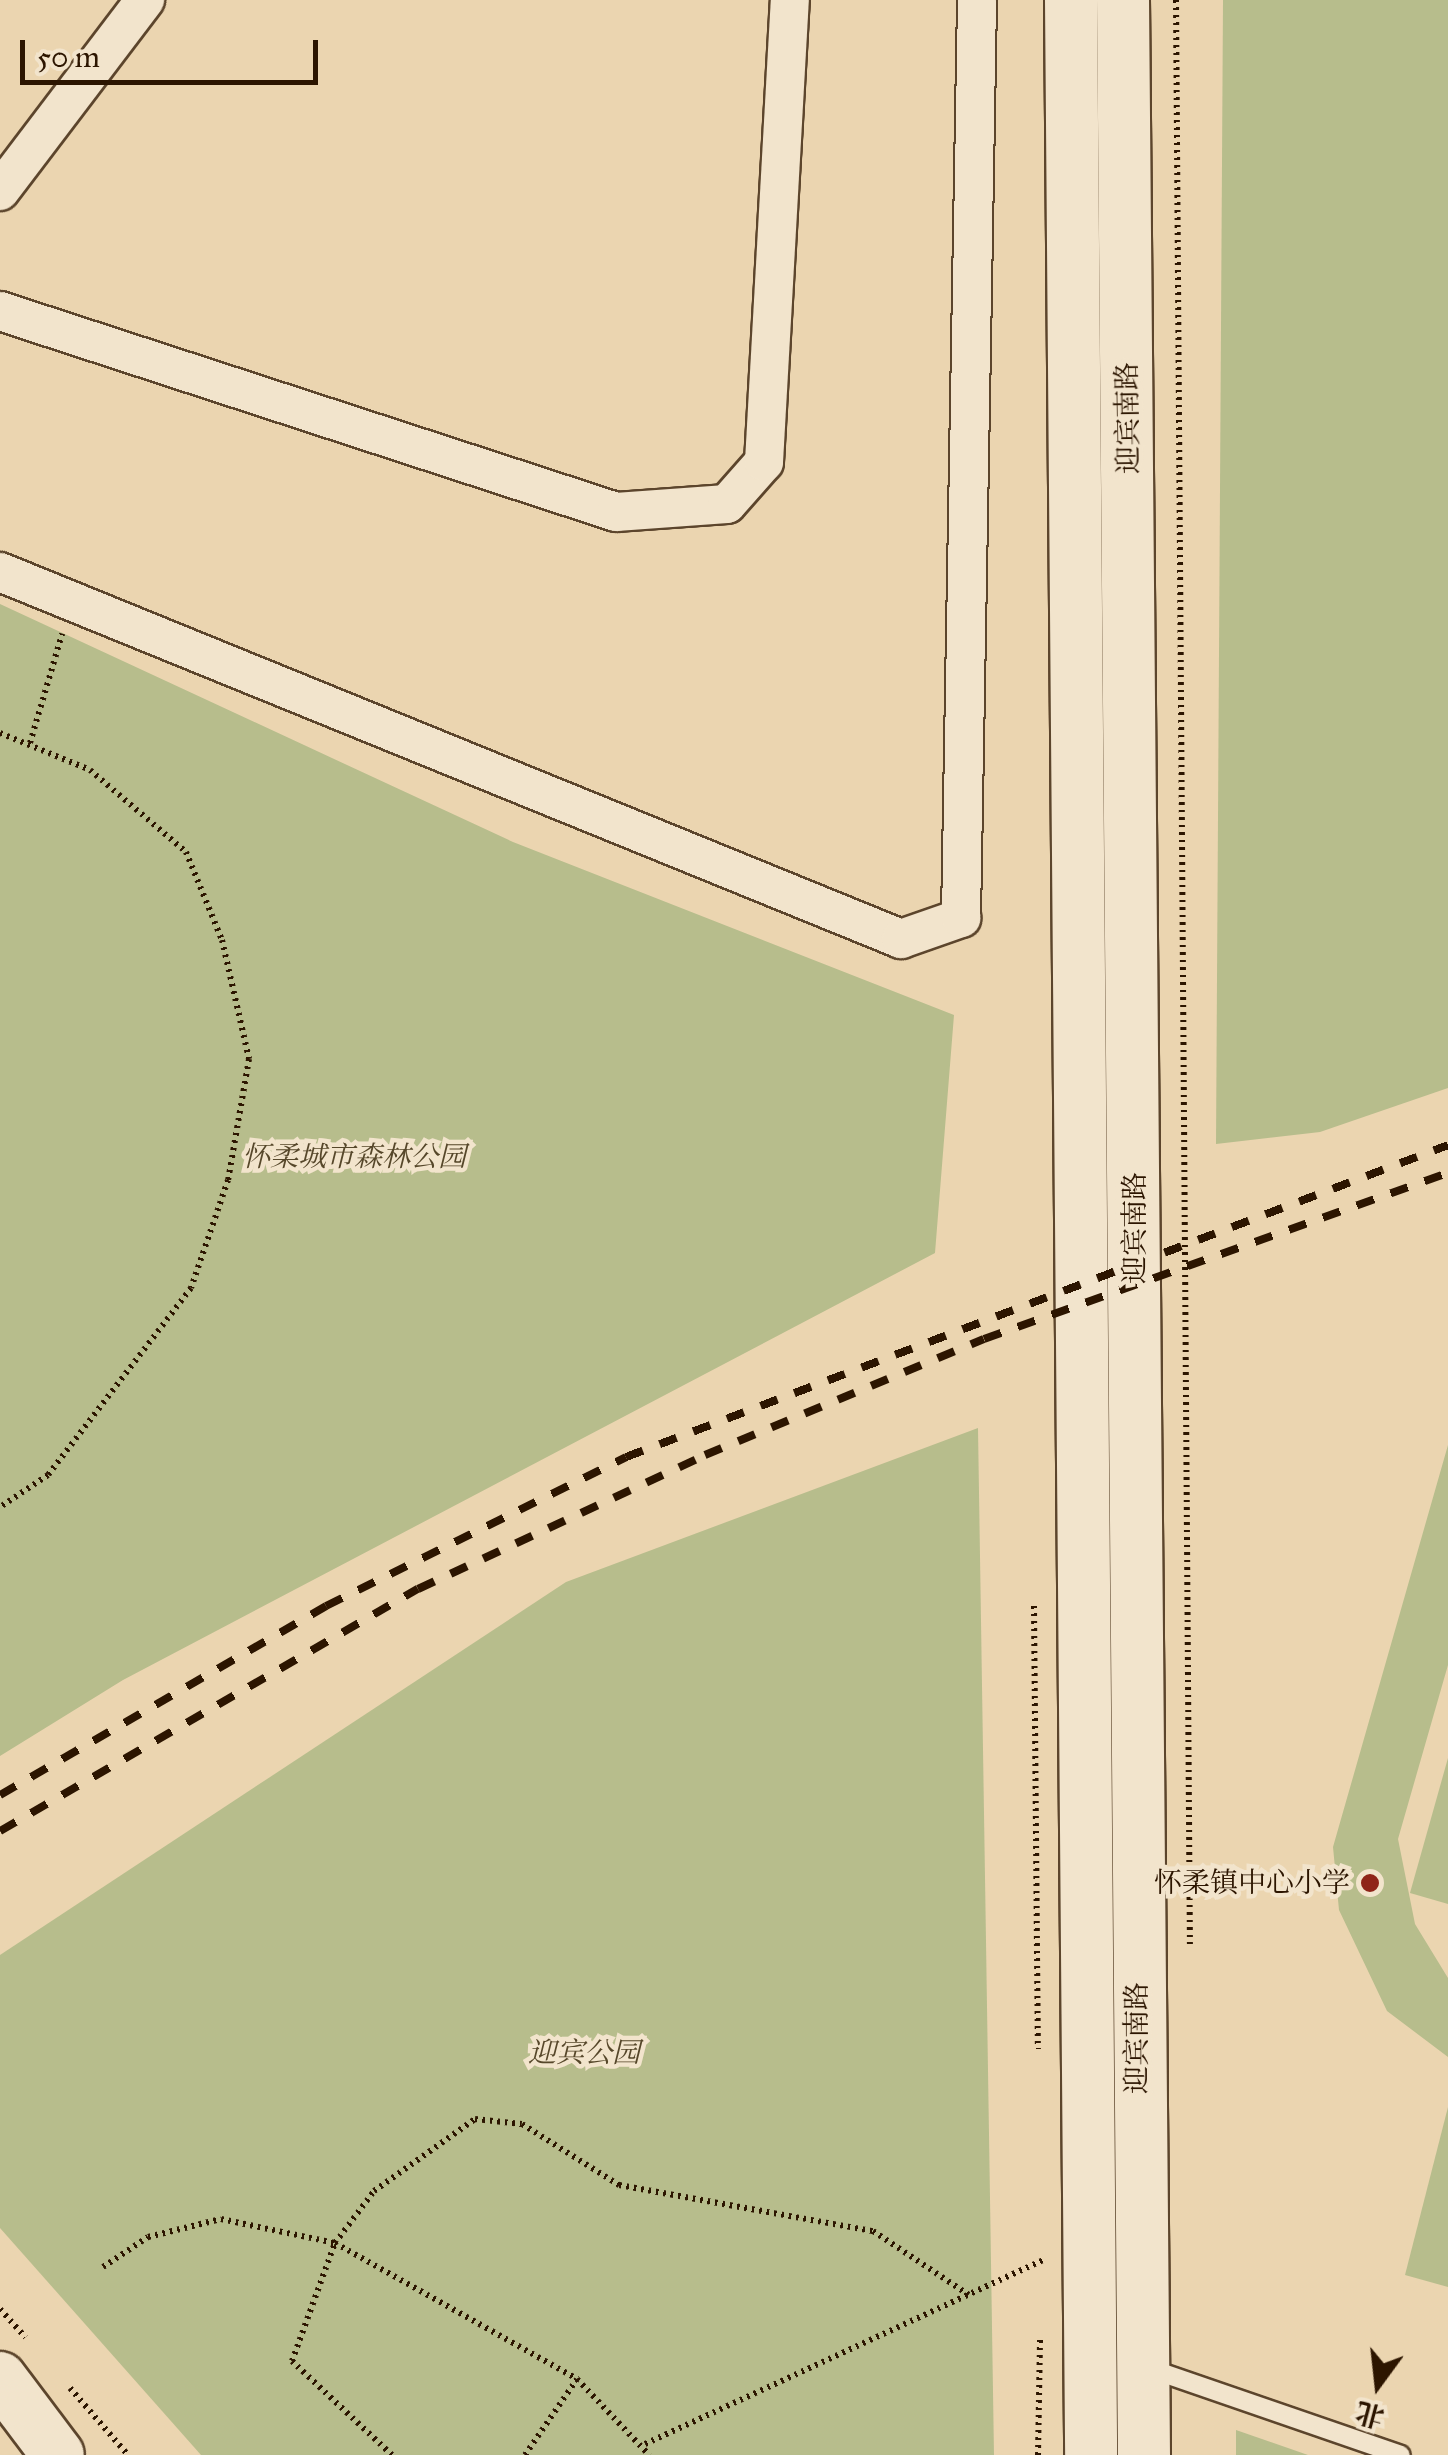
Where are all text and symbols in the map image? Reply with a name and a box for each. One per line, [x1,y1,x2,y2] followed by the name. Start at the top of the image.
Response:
[25,20,322,82] scale bar
[37,39,100,75] text: 50 m
[1110,362,1146,474] street label: 迎宾南路
[242,1140,466,1174] park label: 怀柔城市森林公园
[1118,1172,1152,1284] street label: 迎宾南路
[1154,1866,1350,1900] place label: 怀柔镇中心小学
[1359,1872,1381,1894] marker: 怀柔镇中心小学
[1120,1982,1154,2094] street label: 迎宾南路
[528,2036,640,2070] park label: 迎宾公园
[1328,2335,1428,2435] north arrow
[1352,2394,1388,2435] text: 北

